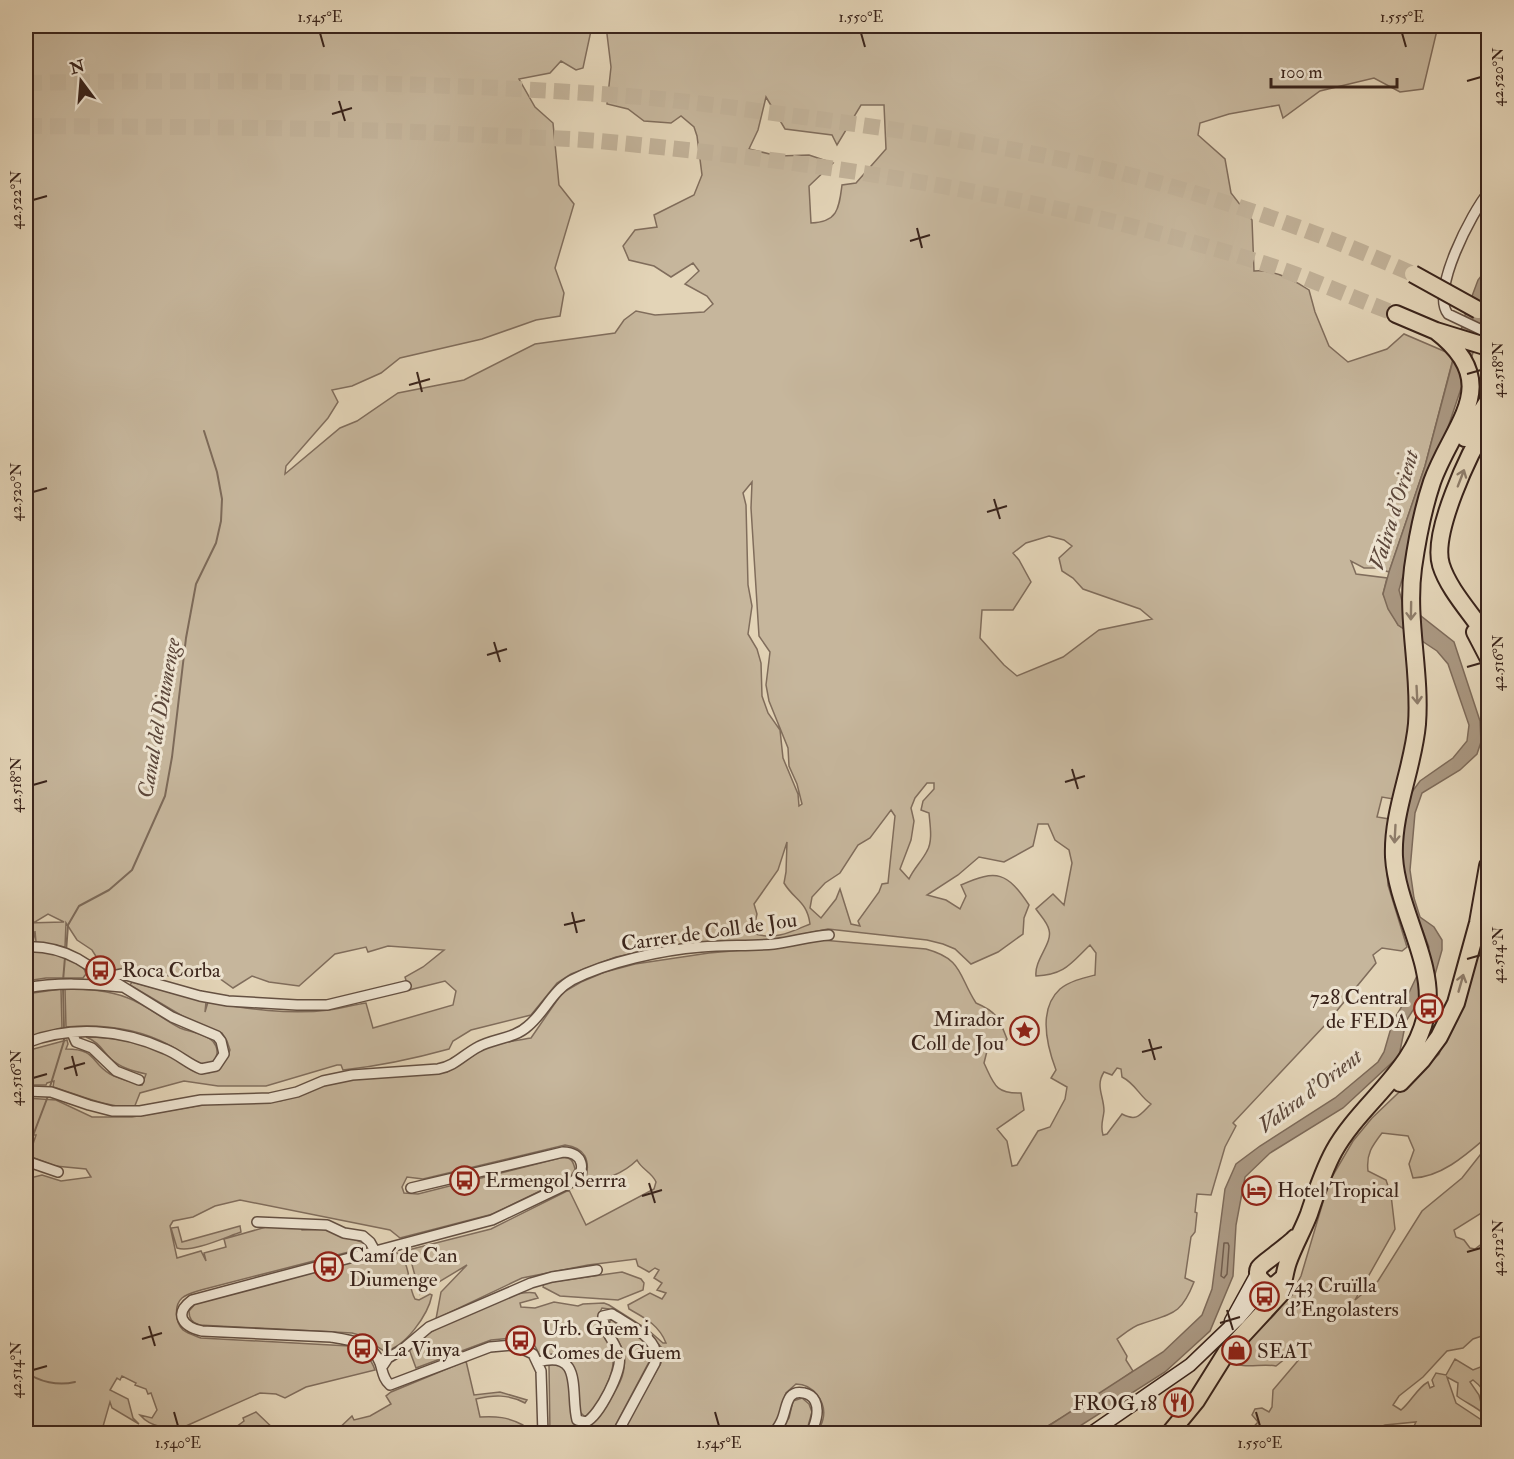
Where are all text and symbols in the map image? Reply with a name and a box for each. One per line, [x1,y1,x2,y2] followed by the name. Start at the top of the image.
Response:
[297,8,343,27] text: 1.545°E
[839,8,884,27] text: 1.550°E
[1380,8,1424,27] text: 1.555°E
[1489,47,1508,106] text: 42.520°N
[51,51,111,111] north arrow
[1271,51,1397,89] scale bar
[67,56,87,79] text: N
[1280,61,1323,84] text: 100 m
[7,170,26,229] text: 42.522°N
[1489,341,1508,398] text: 42.518°N
[1363,445,1426,573] water label: Valira d'Orient
[7,462,26,521] text: 42.520°N
[1456,469,1467,488] one-way arrow
[1405,600,1417,620] one-way arrow
[1489,634,1508,691] text: 42.516°N
[131,635,187,800] water label: Canal del Diumenge
[1411,685,1422,705] one-way arrow
[7,756,26,813] text: 42.518°N
[1390,824,1401,844] one-way arrow
[619,906,799,958] street label: Carrer de Coll de Jou
[1489,926,1508,984] text: 42.514°N
[85,954,117,986] bus stop icon: Roca Corba
[122,957,221,984] place label: Roca Corba
[1456,974,1467,993] one-way arrow
[1310,984,1409,1035] place label: 728 Central de FEDA
[1413,993,1445,1025] bus stop icon: 728 Central de FEDA
[911,1006,1004,1057] place label: Mirador Coll de Jou
[1009,1015,1041,1047] place icon: Mirador Coll de Jou
[1252,1042,1369,1139] water label: Valira d'Orient
[7,1049,26,1106] text: 42.516°N
[448,1164,480,1196] bus stop icon: Ermengol Serrra
[485,1167,627,1194] place label: Ermengol Serrra
[1240,1174,1272,1206] hotel icon: Hotel Tropical
[1277,1177,1400,1204] place label: Hotel Tropical
[1489,1219,1508,1276] text: 42.512°N
[349,1242,458,1293] place label: Camí de Can Diumenge
[312,1251,344,1283] bus stop icon: Camí de Can Diumenge
[1285,1272,1399,1323] place label: 743 Cruïlla d'Engolasters
[1248,1281,1280,1313] bus stop icon: 743 Cruïlla d'Engolasters
[542,1315,681,1366] place label: Urb. Guem i Comes de Guem
[505,1324,537,1356] bus stop icon: Urb. Guem i Comes de Guem
[346,1333,378,1365] bus stop icon: La Vinya
[1220,1335,1252,1367] shop icon: SEAT
[383,1336,460,1363] place label: La Vinya
[1257,1338,1312,1365] place label: SEAT
[7,1341,26,1399] text: 42.514°N
[1162,1387,1194,1419] restaurant icon: FROG 18
[1073,1390,1157,1417] place label: FROG 18
[155,1434,201,1453] text: 1.540°E
[696,1434,742,1453] text: 1.545°E
[1238,1434,1283,1453] text: 1.550°E

